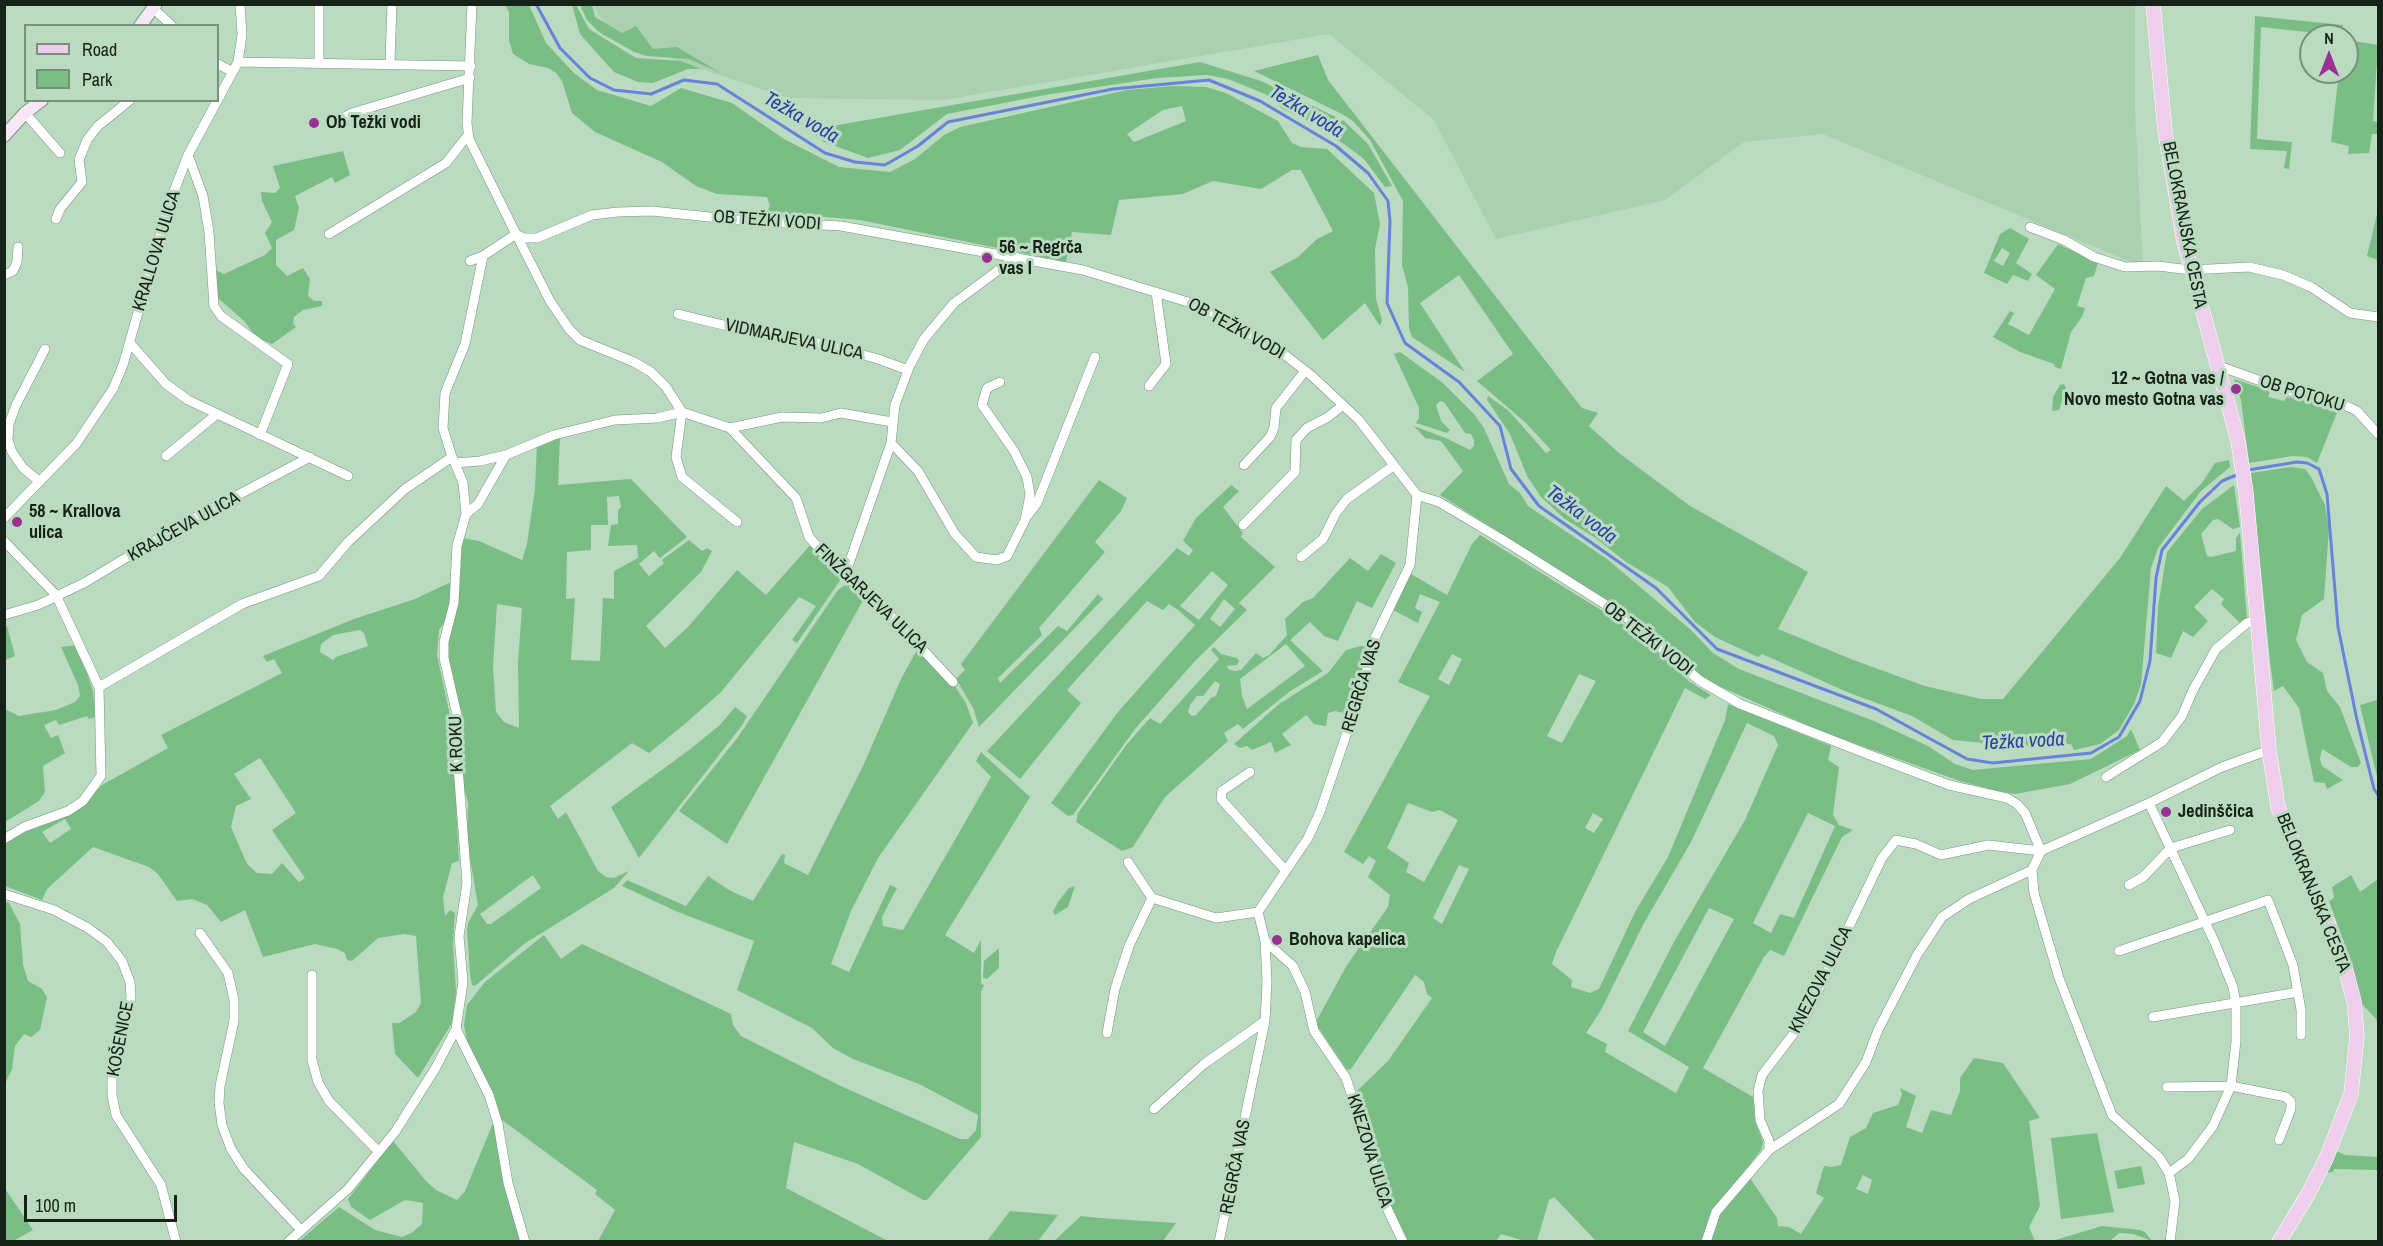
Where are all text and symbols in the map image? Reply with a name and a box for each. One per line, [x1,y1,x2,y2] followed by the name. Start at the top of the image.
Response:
[24,24,219,102] legend
[2299,24,2359,84] north arrow
[2324,27,2334,49] text: N
[82,37,117,62] text: Road
[82,67,112,92] text: Park
[1264,80,1348,144] water label: Težka voda
[759,87,843,149] water label: Težka voda
[326,112,421,134] place label: Ob Težki vodi
[307,116,321,130] marker: Ob Težki vodi
[2157,140,2211,310] street label: BELOKRANJSKA CESTA
[128,188,186,314] street label: KRALLOVA ULICA
[713,206,821,236] street label: OB TEŽKI VODI
[999,237,1082,280] place label: 56 ~ Regrča vas I
[980,251,994,265] marker: 56 ~ Regrča vas I
[1184,294,1288,364] street label: OB TEŽKI VODI
[723,315,865,365] street label: VIDMARJEVA ULICA
[2064,368,2224,410] place label: 12 ~ Gotna vas / Novo mesto Gotna vas
[2257,371,2347,417] street label: OB POTOKU
[2229,382,2243,396] marker: 12 ~ Gotna vas / Novo mesto Gotna vas
[1541,481,1621,549] water label: Težka voda
[124,487,244,567] street label: KRAJČEVA ULICA
[29,501,120,544] place label: 58 ~ Krallova ulica
[10,515,24,529] marker: 58 ~ Krallova ulica
[810,540,932,658] street label: FINŽGARJEVA ULICA
[1599,597,1697,681] street label: OB TEŽKI VODI
[1338,637,1386,735] street label: REGRČA VAS
[445,715,469,773] street label: K ROKU
[1981,728,2065,756] water label: Težka voda
[2178,801,2253,823] place label: Jedinščica
[2159,805,2173,819] marker: Jedinščica
[2271,810,2355,976] street label: BELOKRANJSKA CESTA
[1785,923,1857,1037] street label: KNEZOVA ULICA
[1289,929,1405,951] place label: Bohova kapelica
[1270,933,1284,947] marker: Bohova kapelica
[103,999,139,1079] street label: KOŠENICE
[1342,1092,1396,1210] street label: KNEZOVA ULICA
[1216,1118,1256,1216] street label: REGRČA VAS
[27,1183,180,1221] scale bar
[35,1193,76,1218] text: 100 m

